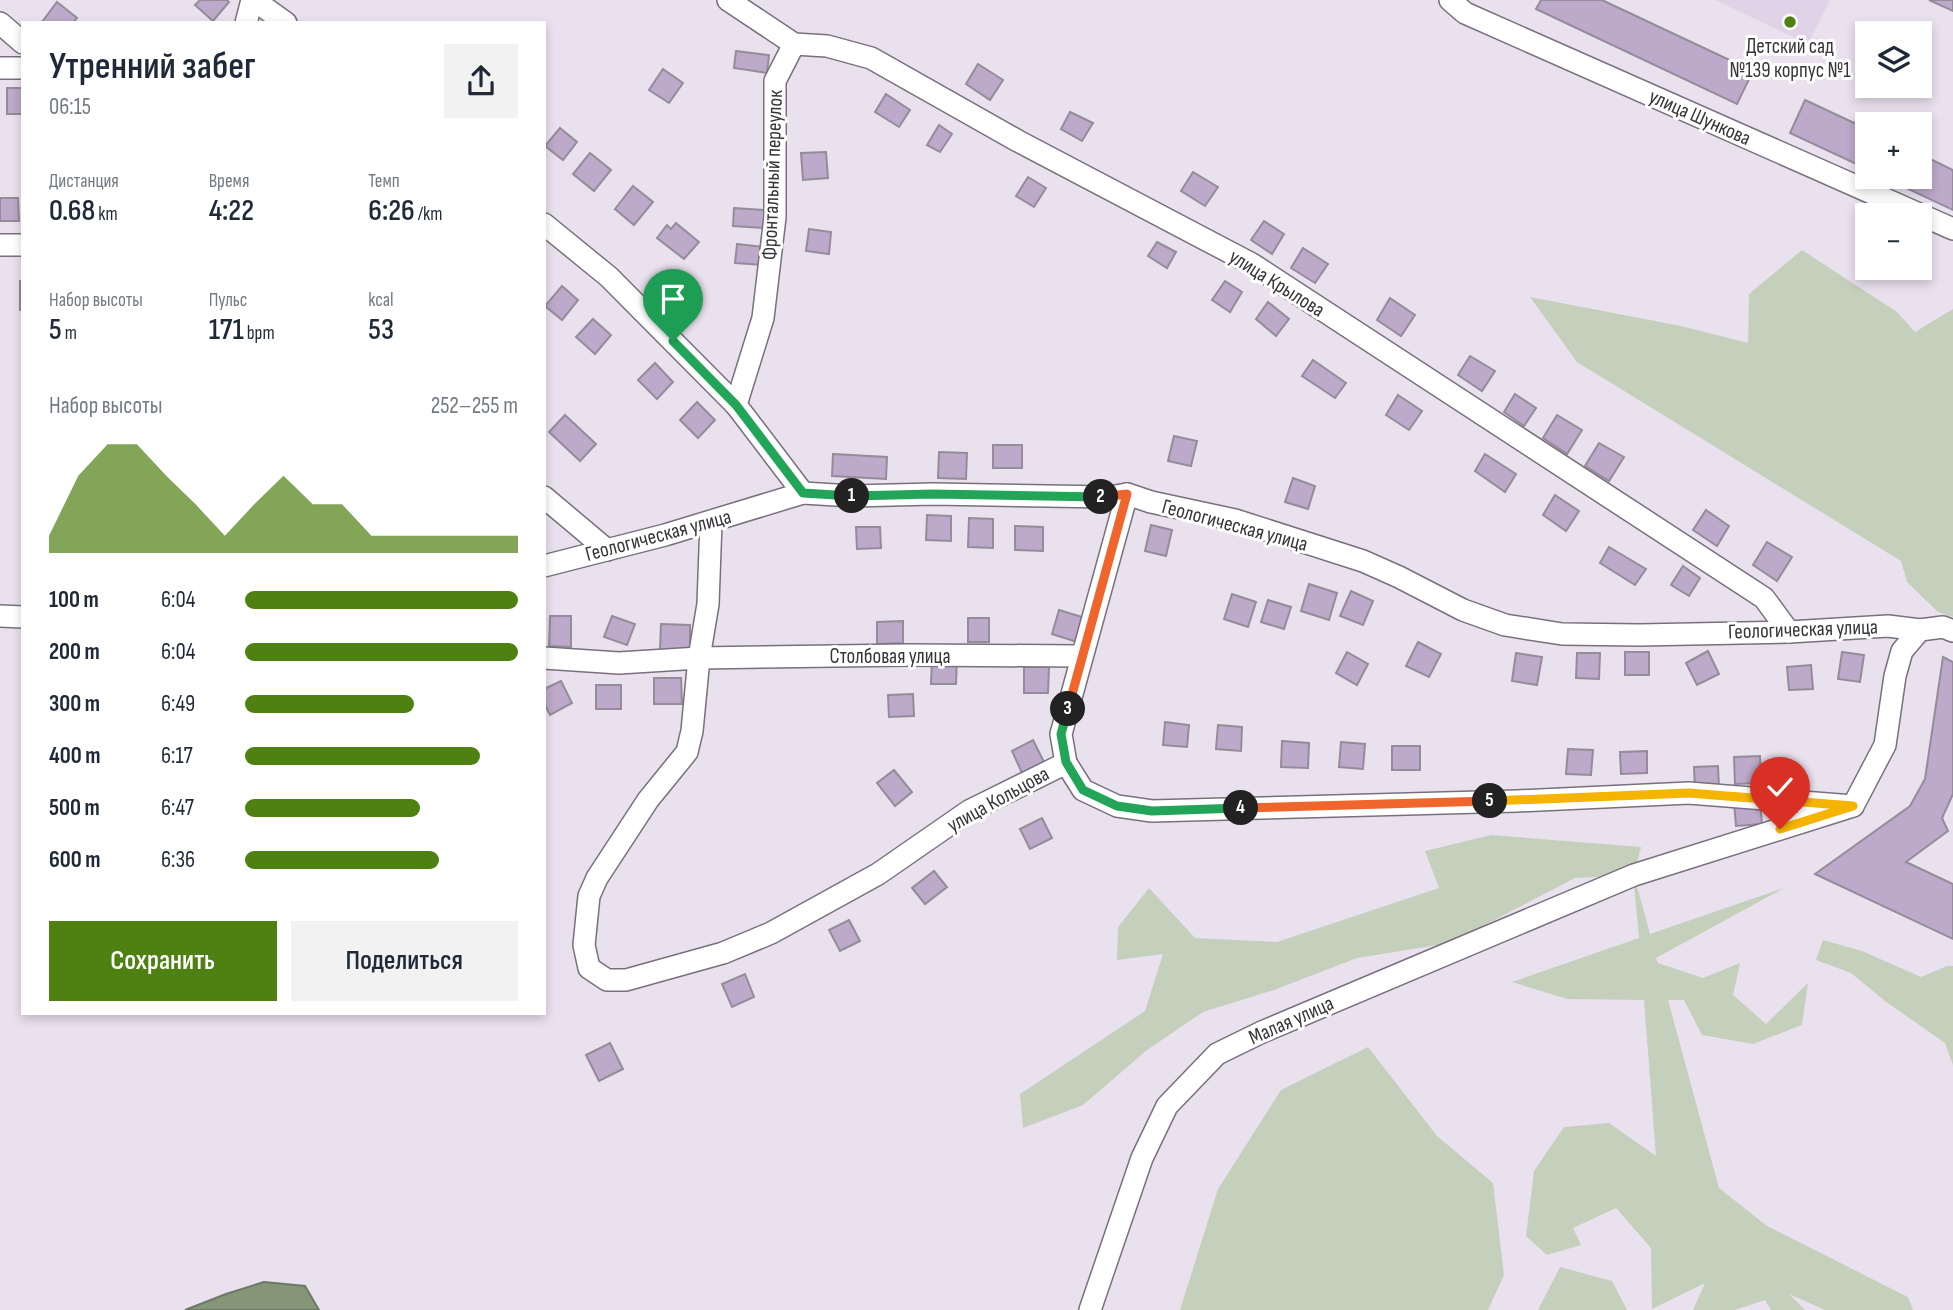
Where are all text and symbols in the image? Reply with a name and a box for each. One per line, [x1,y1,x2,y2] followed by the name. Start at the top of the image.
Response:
[1782,14,1798,30] marker: Детский сад №139 корпус №1
[1855,21,1932,280] map controls
[1855,21,1932,98] button: layers
[1729,34,1851,83] place label: Детский сад №139 корпус №1
[49,44,256,89] text: Утренний забег
[444,44,518,118] button: share
[1645,84,1755,151] street label: улица Шункова
[757,89,788,261] street label: Фронтальный переулок
[49,93,91,121] text: 06:15
[1855,112,1932,189] button: +
[49,170,119,193] text: Дистанция
[209,170,249,193] text: Время
[368,170,400,193] text: Темп
[49,193,95,229] text: 0.68
[209,193,254,229] text: 4:22
[368,193,415,229] text: 6:26
[95,203,118,226] text: km
[415,203,443,226] text: /km
[1855,203,1932,280] button: −
[1224,244,1329,323] street label: улица Крылова
[643,269,703,341] pin
[654,280,692,318] icon: arrive
[49,289,143,312] text: Набор высоты
[209,289,247,312] text: Пульс
[368,289,393,312] text: kcal
[49,312,62,348] text: 5
[209,312,244,348] text: 171
[368,312,394,348] text: 53
[62,322,77,345] text: m
[244,322,275,345] text: bpm
[49,392,162,420] text: Набор высоты
[431,392,518,420] text: 252–255 m
[834,478,870,514] pin: 1
[1084,480,1118,514] pin: 2
[848,484,855,507] text: 1
[1096,485,1105,508] text: 2
[1159,494,1311,557] street label: Геологическая улица
[582,504,734,567] street label: Геологическая улица
[49,586,99,614] text: 100 m
[161,586,195,614] text: 6:04
[1728,614,1878,645] street label: Геологическая улица
[49,638,100,666] text: 200 m
[161,638,195,666] text: 6:04
[829,644,951,669] street label: Столбовая улица
[49,690,100,718] text: 300 m
[161,690,195,718] text: 6:49
[1050,692,1086,726] pin: 3
[1063,697,1072,720] text: 3
[49,742,100,770] text: 400 m
[161,742,193,770] text: 6:17
[1750,757,1810,829] pin
[943,761,1054,838] street label: улица Кольцова
[1761,768,1799,806] icon: check
[1472,784,1508,818] pin: 5
[1485,789,1494,812] text: 5
[1224,790,1258,826] pin: 4
[49,794,100,822] text: 500 m
[161,794,194,822] text: 6:47
[1236,796,1245,819] text: 4
[49,846,101,874] text: 600 m
[161,846,195,874] text: 6:36
[49,921,277,1001] button: Сохранить
[291,921,518,1001] button: Поделиться
[1245,991,1338,1050] street label: Малая улица

